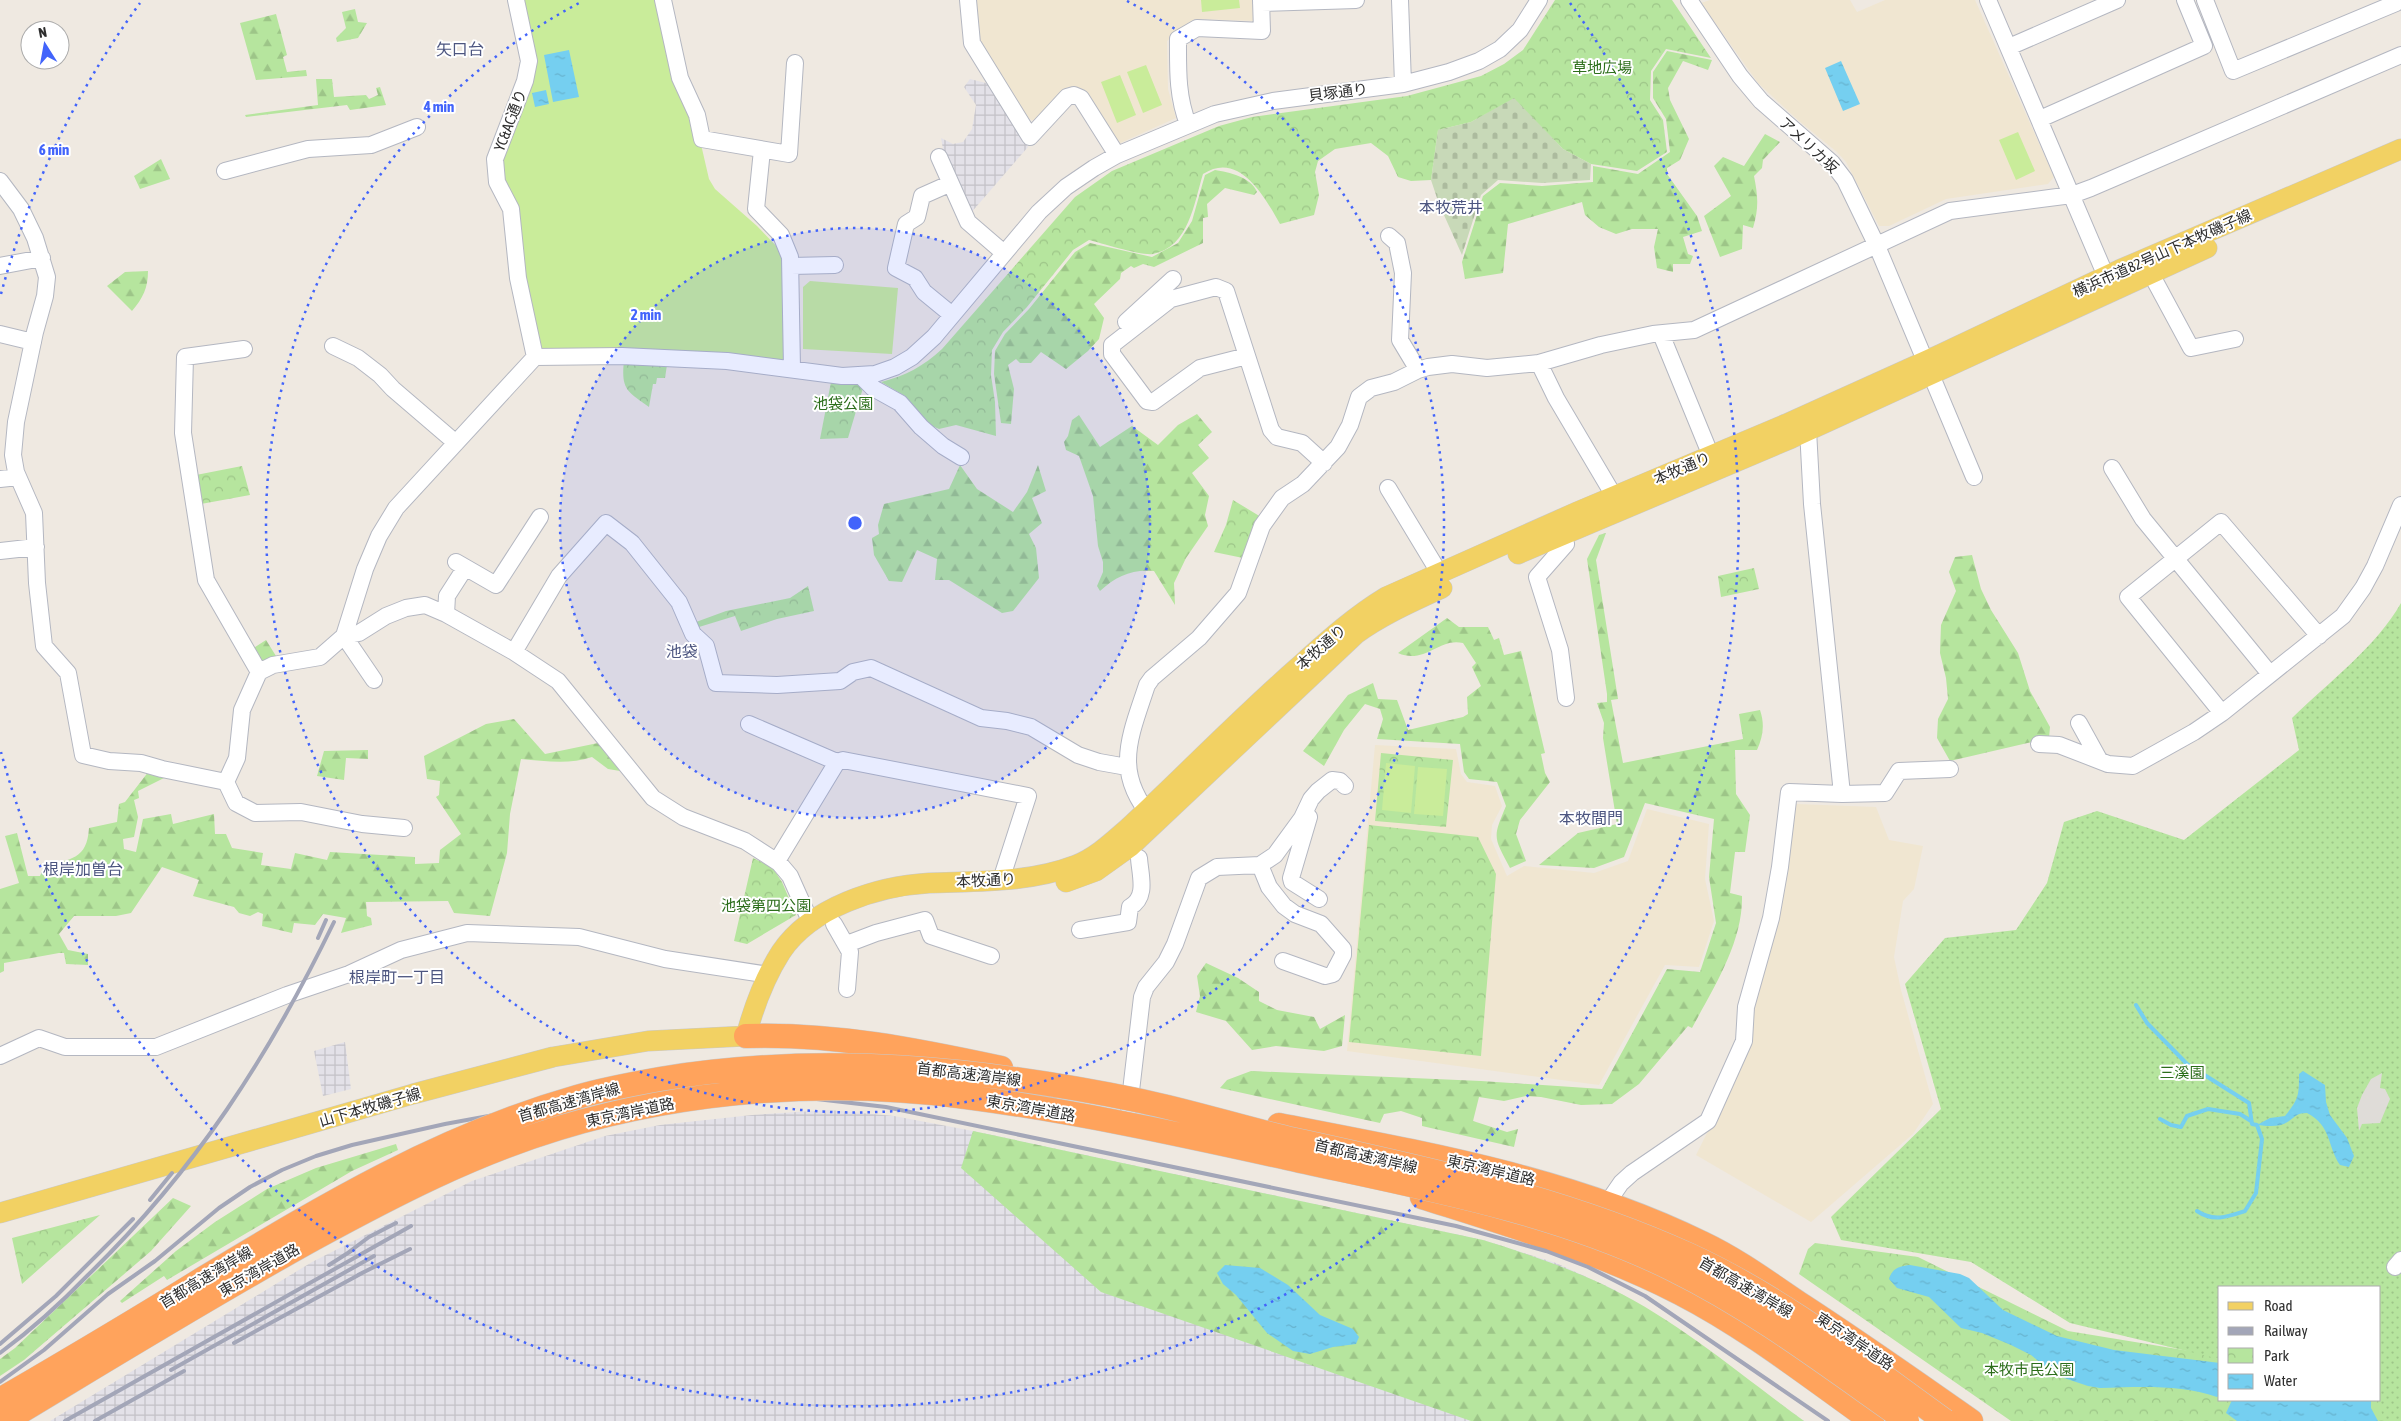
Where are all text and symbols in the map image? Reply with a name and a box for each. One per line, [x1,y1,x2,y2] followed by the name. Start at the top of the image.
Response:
[20,20,70,70] north arrow
[37,24,48,41] text: N
[436,40,484,58] district label: 矢口台
[1572,59,1632,76] park label: 草地広場
[1307,80,1369,104] street label: 貝塚通り
[490,87,530,153] street label: YC&AC通り
[423,98,454,115] text: 4 min
[1776,113,1842,177] street label: アメリカ坂
[39,141,69,158] text: 6 min
[1419,198,1483,216] district label: 本牧荒井
[2070,206,2254,300] street label: 横浜市道82号山下本牧磯子線
[631,306,661,323] text: 2 min
[813,395,873,412] park label: 池袋公園
[1651,448,1713,488] street label: 本牧通り
[846,514,864,532] centre of rings
[1293,621,1349,673] street label: 本牧通り
[666,642,698,660] district label: 池袋
[1559,809,1623,827] district label: 本牧間門
[43,860,123,878] district label: 根岸加曽台
[956,870,1016,890] street label: 本牧通り
[721,897,811,914] park label: 池袋第四公園
[349,968,445,986] district label: 根岸町一丁目
[916,1059,1022,1089] street label: 首都高速湾岸線
[2159,1064,2205,1081] park label: 三溪園
[516,1079,622,1125] street label: 首都高速湾岸線
[317,1084,423,1130] street label: 山下本牧磯子線
[985,1092,1077,1124] street label: 東京湾岸道路
[584,1094,676,1130] street label: 東京湾岸道路
[1313,1136,1419,1176] street label: 首都高速湾岸線
[1445,1152,1537,1188] street label: 東京湾岸道路
[216,1240,302,1300] street label: 東京湾岸道路
[157,1243,255,1311] street label: 首都高速湾岸線
[1696,1253,1796,1321] street label: 首都高速湾岸線
[2218,1286,2381,1401] legend
[2264,1297,2293,1314] text: Road
[1813,1309,1897,1373] street label: 東京湾岸道路
[2264,1322,2308,1339] text: Railway
[2264,1347,2289,1364] text: Park
[1984,1361,2074,1378] park label: 本牧市民公園
[2264,1372,2297,1389] text: Water

